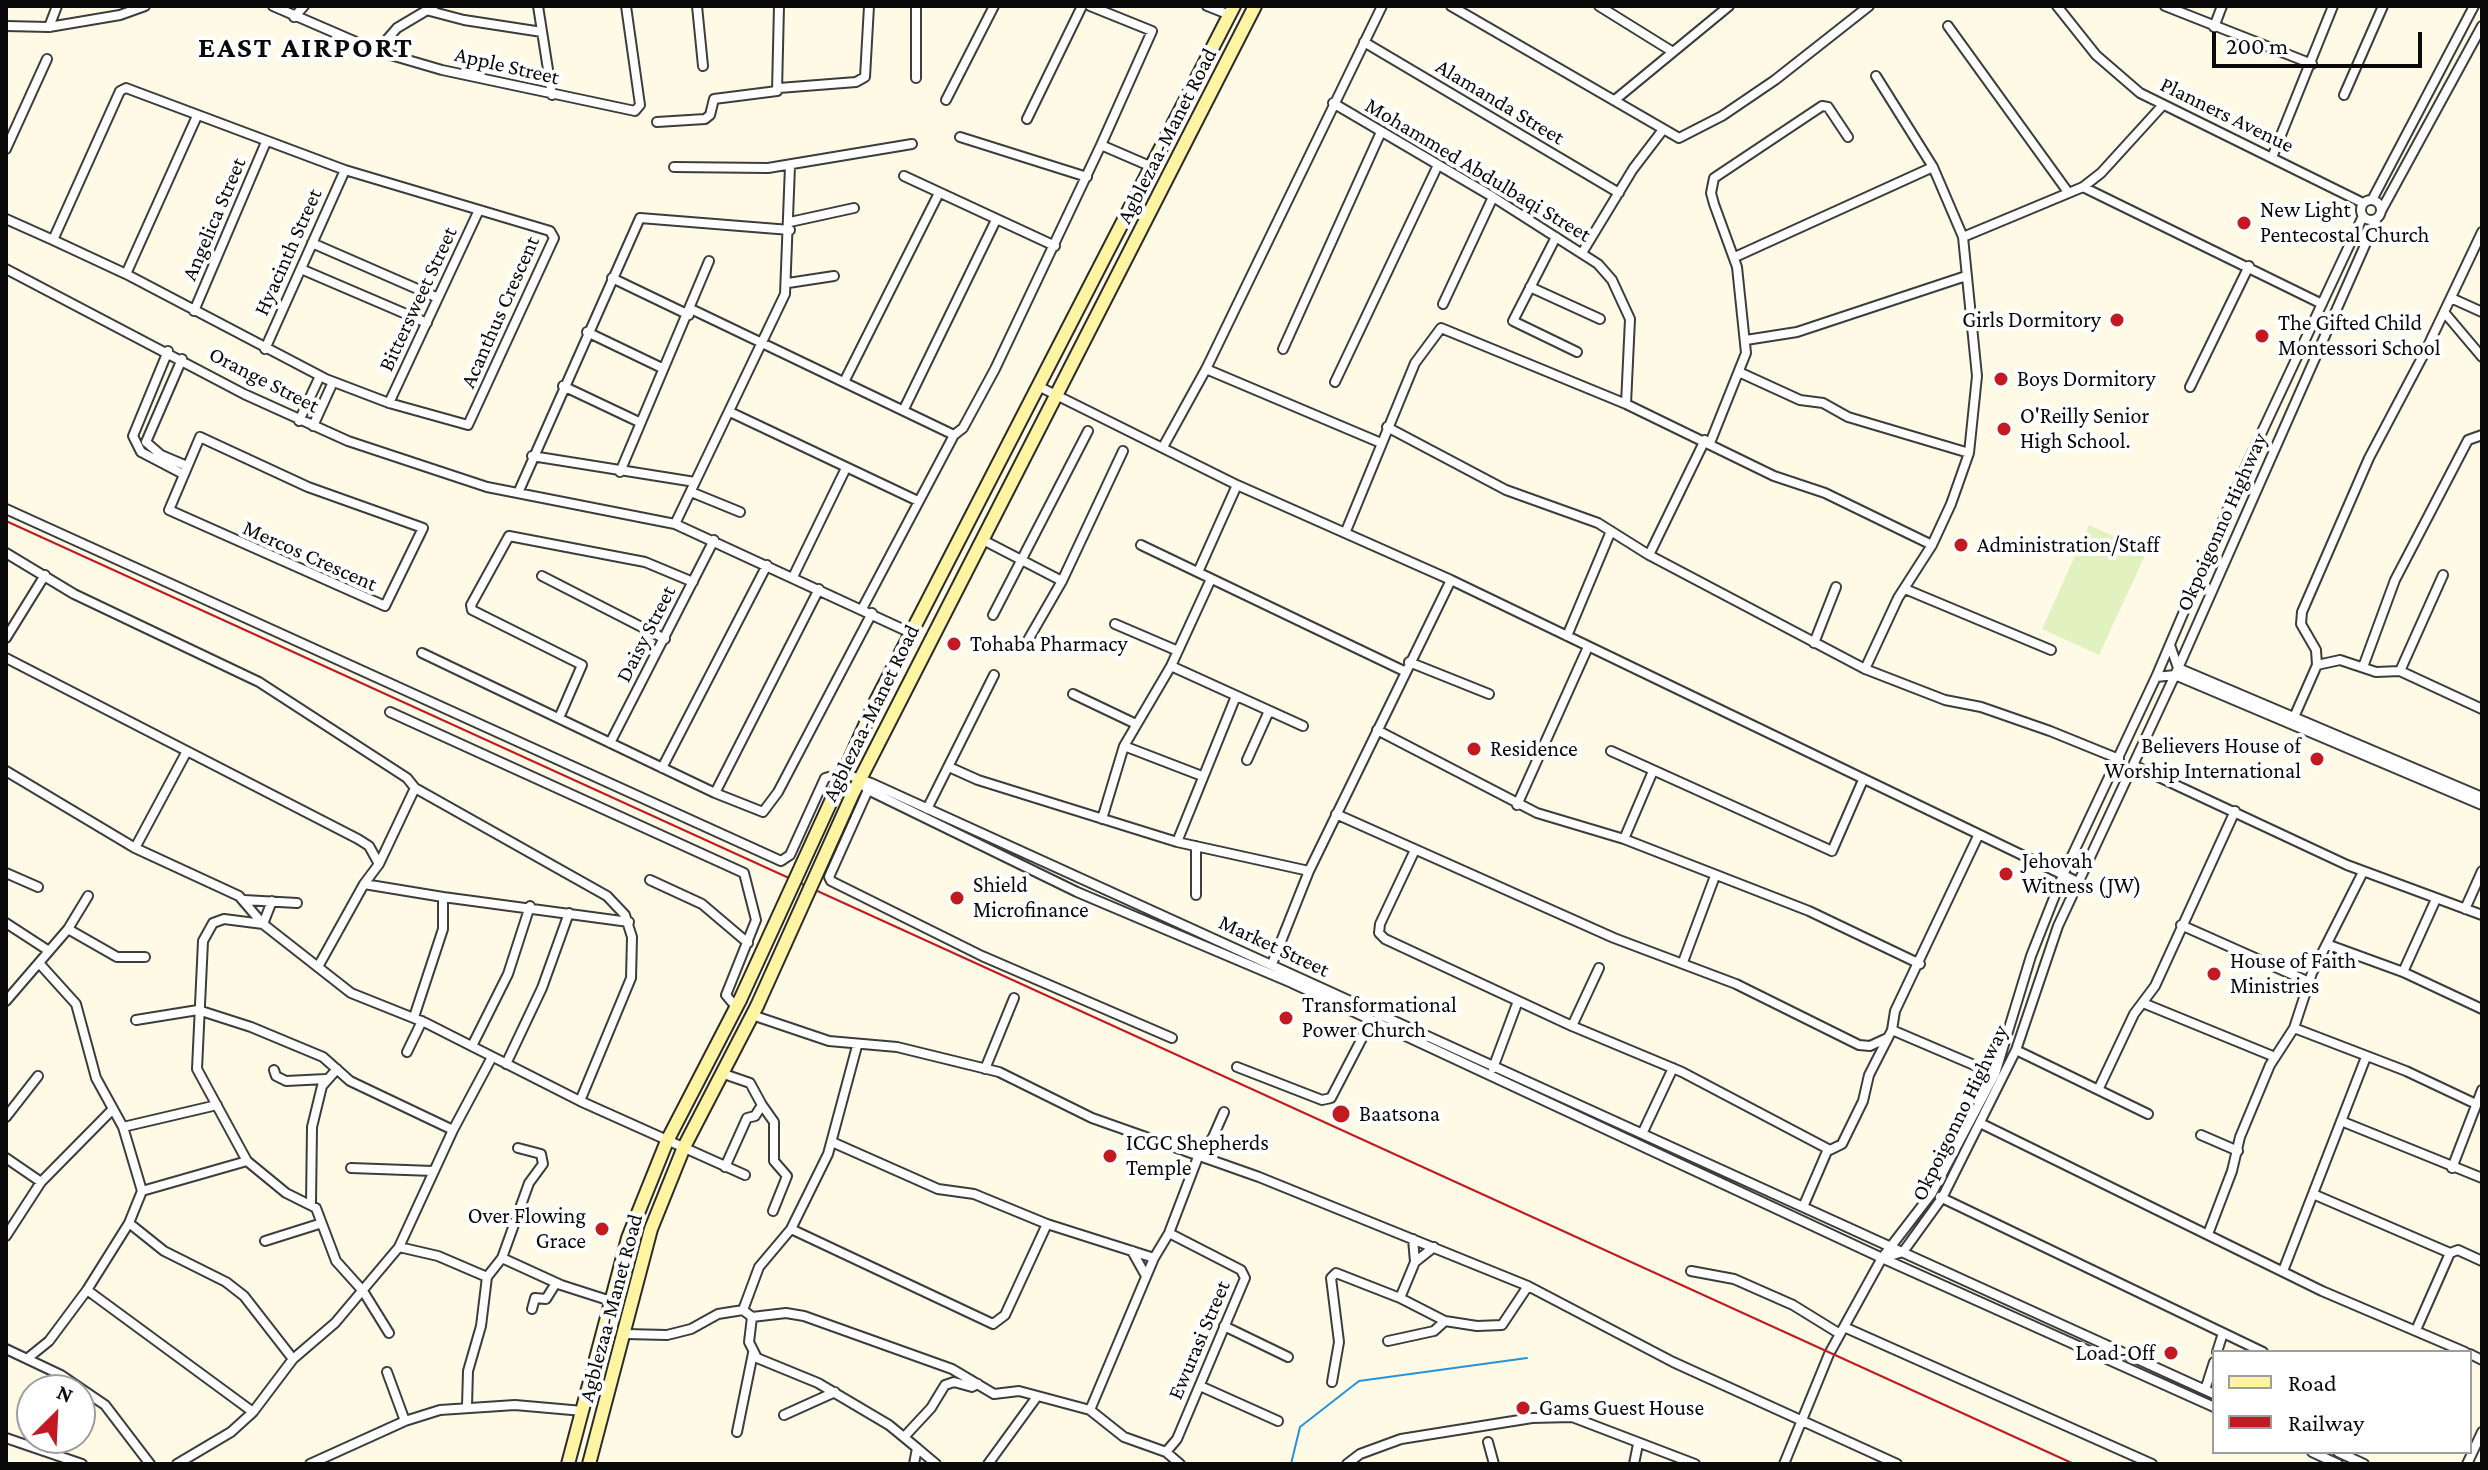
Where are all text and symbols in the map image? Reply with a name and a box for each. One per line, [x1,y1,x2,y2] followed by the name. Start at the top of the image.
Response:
[2216,16,2426,66] scale bar
[198,30,414,66] district label: EAST AIRPORT
[2226,32,2288,59] text: 200 m
[452,41,562,91] street label: Apple Street
[1111,44,1223,228] street label: Agblezaa-Manet Road
[1431,53,1569,151] street label: Alamanda Street
[2156,71,2298,159] street label: Planners Avenue
[1360,92,1596,248] street label: Mohammed Abdulbaqi Street
[176,154,252,284] street label: Angelica Street
[248,184,328,320] street label: Hyacinth Street
[2260,197,2429,248] place label: New Light Pentecostal Church
[2235,214,2253,232] marker: New Light Pentecostal Church
[373,223,463,375] street label: Bittersweet Street
[455,232,545,392] street label: Acanthus Crescent
[1962,307,2101,333] place label: Girls Dormitory
[2278,310,2440,362] place label: The Gifted Child Montessori School
[2108,311,2126,329] marker: Girls Dormitory
[2253,327,2271,345] marker: The Gifted Child Montessori School
[205,341,323,419] street label: Orange Street
[2017,366,2156,392] place label: Boys Dormitory
[1992,370,2010,388] marker: Boys Dormitory
[2020,403,2149,454] place label: O'Reilly Senior High School.
[1995,420,2013,438] marker: O'Reilly Senior High School.
[2171,429,2273,615] street label: Okpoigonno Highway
[239,515,381,597] street label: Mercos Crescent
[1977,532,2159,558] place label: Administration/Staff
[1952,536,1970,554] marker: Administration/Staff
[610,581,682,687] street label: Daisy Street
[817,620,925,806] street label: Agblezaa-Manet Road
[970,631,1128,657] place label: Tohaba Pharmacy
[945,635,963,653] marker: Tohaba Pharmacy
[2104,733,2301,784] place label: Believers House of Worship International
[1490,736,1578,762] place label: Residence
[1465,740,1483,758] marker: Residence
[2308,750,2326,768] marker: Believers House of Worship International
[2022,848,2141,900] place label: Jehovah Witness (JW)
[1997,865,2015,883] marker: Jehovah Witness (JW)
[973,872,1089,924] place label: Shield Microfinance
[948,889,966,907] marker: Shield Microfinance
[1214,909,1334,983] street label: Market Street
[2230,948,2356,1000] place label: House of Faith Ministries
[2205,965,2223,983] marker: House of Faith Ministries
[1302,992,1457,1044] place label: Transformational Power Church
[1277,1009,1295,1027] marker: Transformational Power Church
[1906,1021,2014,1205] street label: Okpoigonno Highway
[1359,1101,1440,1127] place label: Baatsona
[1330,1103,1352,1125] marker: Baatsona
[1126,1130,1269,1182] place label: ICGC Shepherds Temple
[1101,1147,1119,1165] marker: ICGC Shepherds Temple
[468,1203,586,1254] place label: Over Flowing Grace
[573,1211,649,1405] street label: Agblezaa-Manet Road
[593,1220,611,1238] marker: Over Flowing Grace
[1162,1276,1236,1404] street label: Ewurasi Street
[2075,1340,2155,1366] place label: Load-Off
[2162,1344,2180,1362] marker: Load-Off
[2212,1350,2472,1454] legend
[2288,1369,2337,1396] text: Road
[16,1374,96,1454] north arrow
[53,1379,77,1408] text: N
[1539,1395,1704,1421] place label: Gams Guest House
[1514,1399,1532,1417] marker: Gams Guest House
[2288,1409,2364,1436] text: Railway

